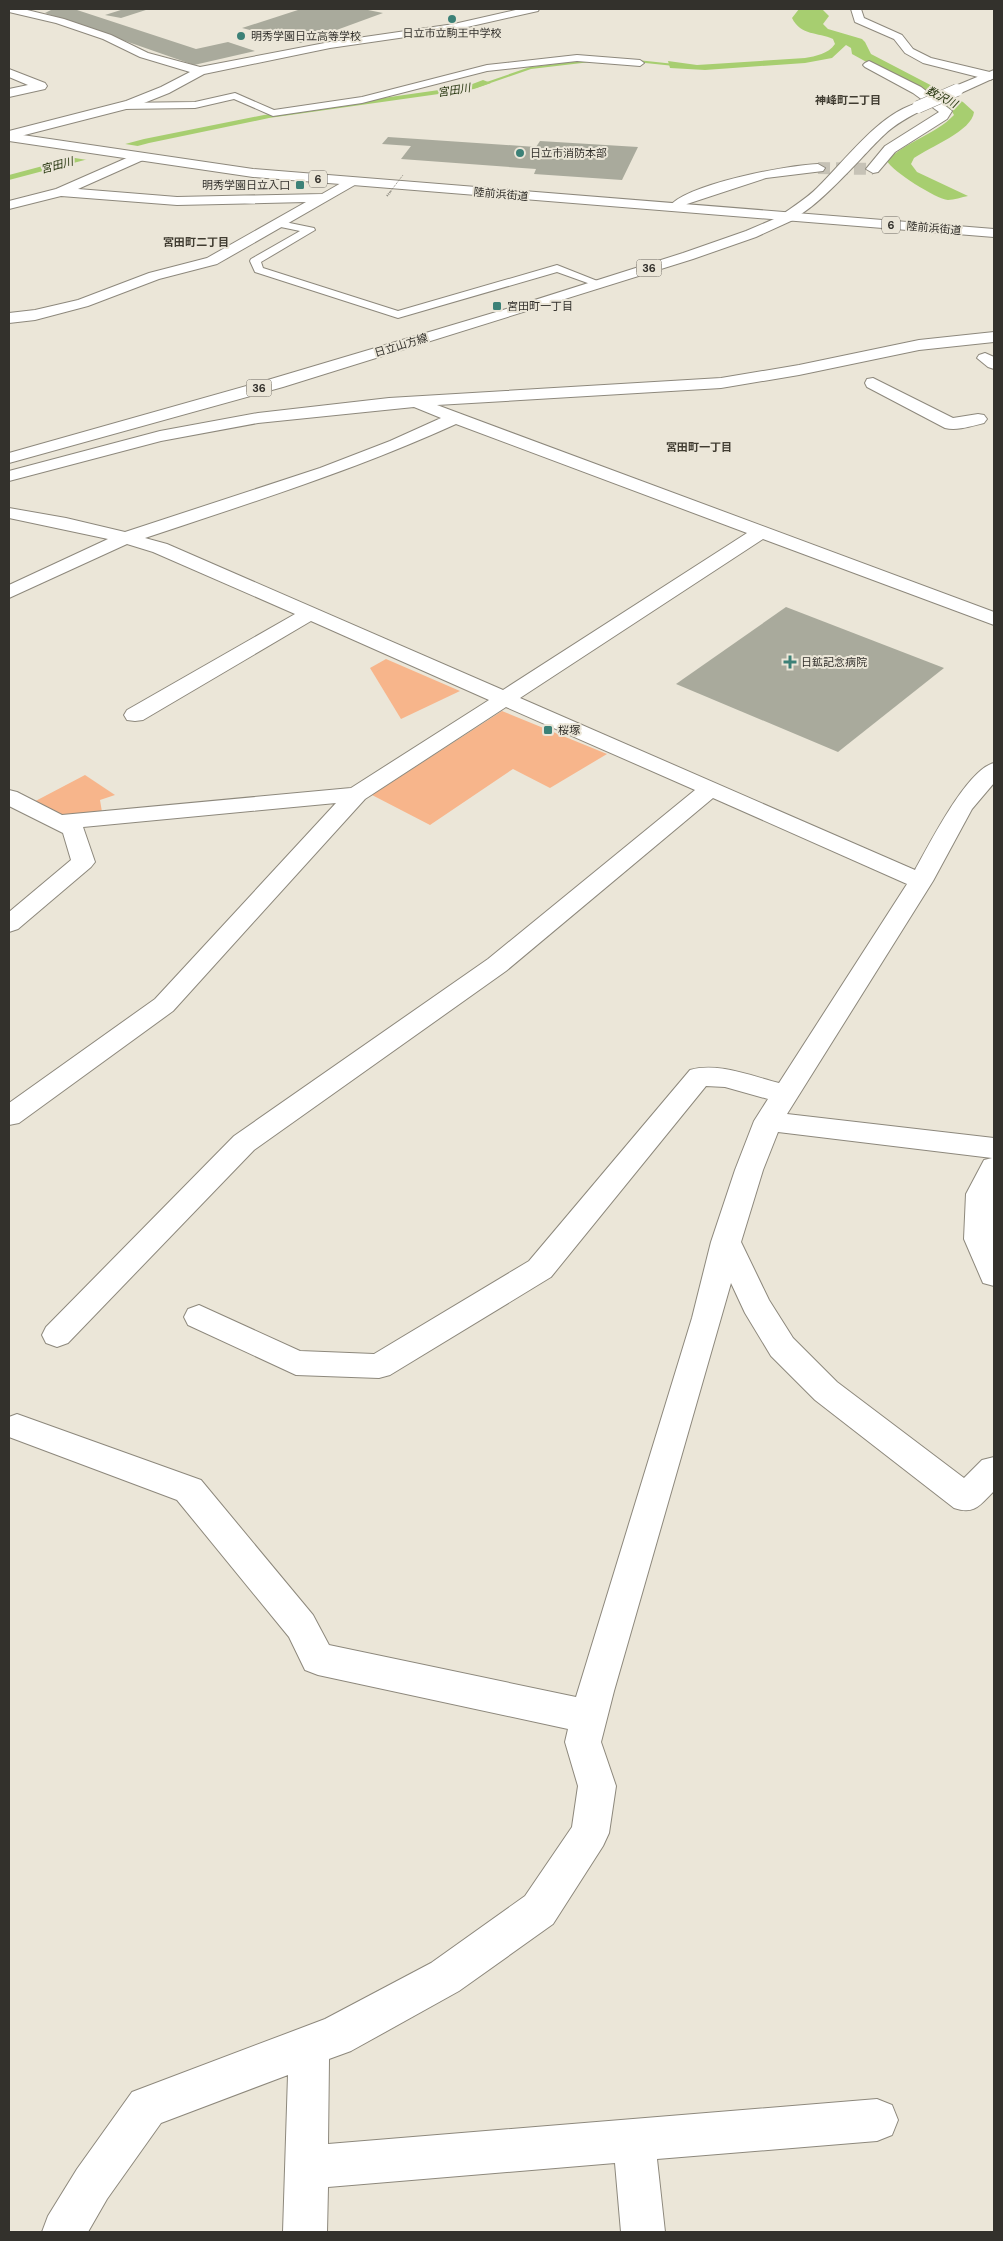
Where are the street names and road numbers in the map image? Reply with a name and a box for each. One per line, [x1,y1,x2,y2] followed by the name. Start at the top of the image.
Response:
[309,170,327,188] road number: 6
[473,185,529,203] street label: 陸前浜街道
[882,216,900,234] road number: 6
[906,219,962,237] street label: 陸前浜街道
[636,260,662,276] road number: 36
[373,330,429,360] street label: 日立山方線
[246,379,272,396] road number: 36

